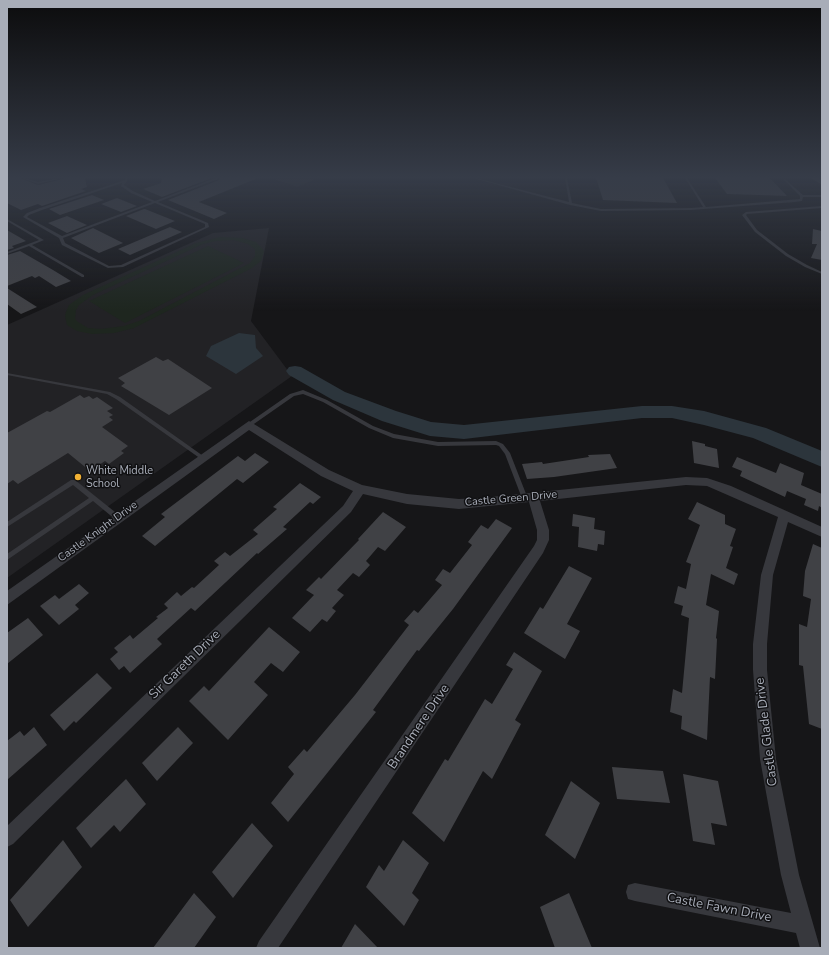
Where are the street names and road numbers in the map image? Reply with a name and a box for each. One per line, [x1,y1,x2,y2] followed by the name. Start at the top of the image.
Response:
[464,488,558,510] street label: Castle Green Drive
[56,499,140,565] street label: Castle Knight Drive
[146,627,224,703] street label: Sir Gareth Drive
[753,677,781,787] street label: Castle Glade Drive
[385,682,453,772] street label: Brandmere Drive
[665,890,773,926] street label: Castle Fawn Drive

